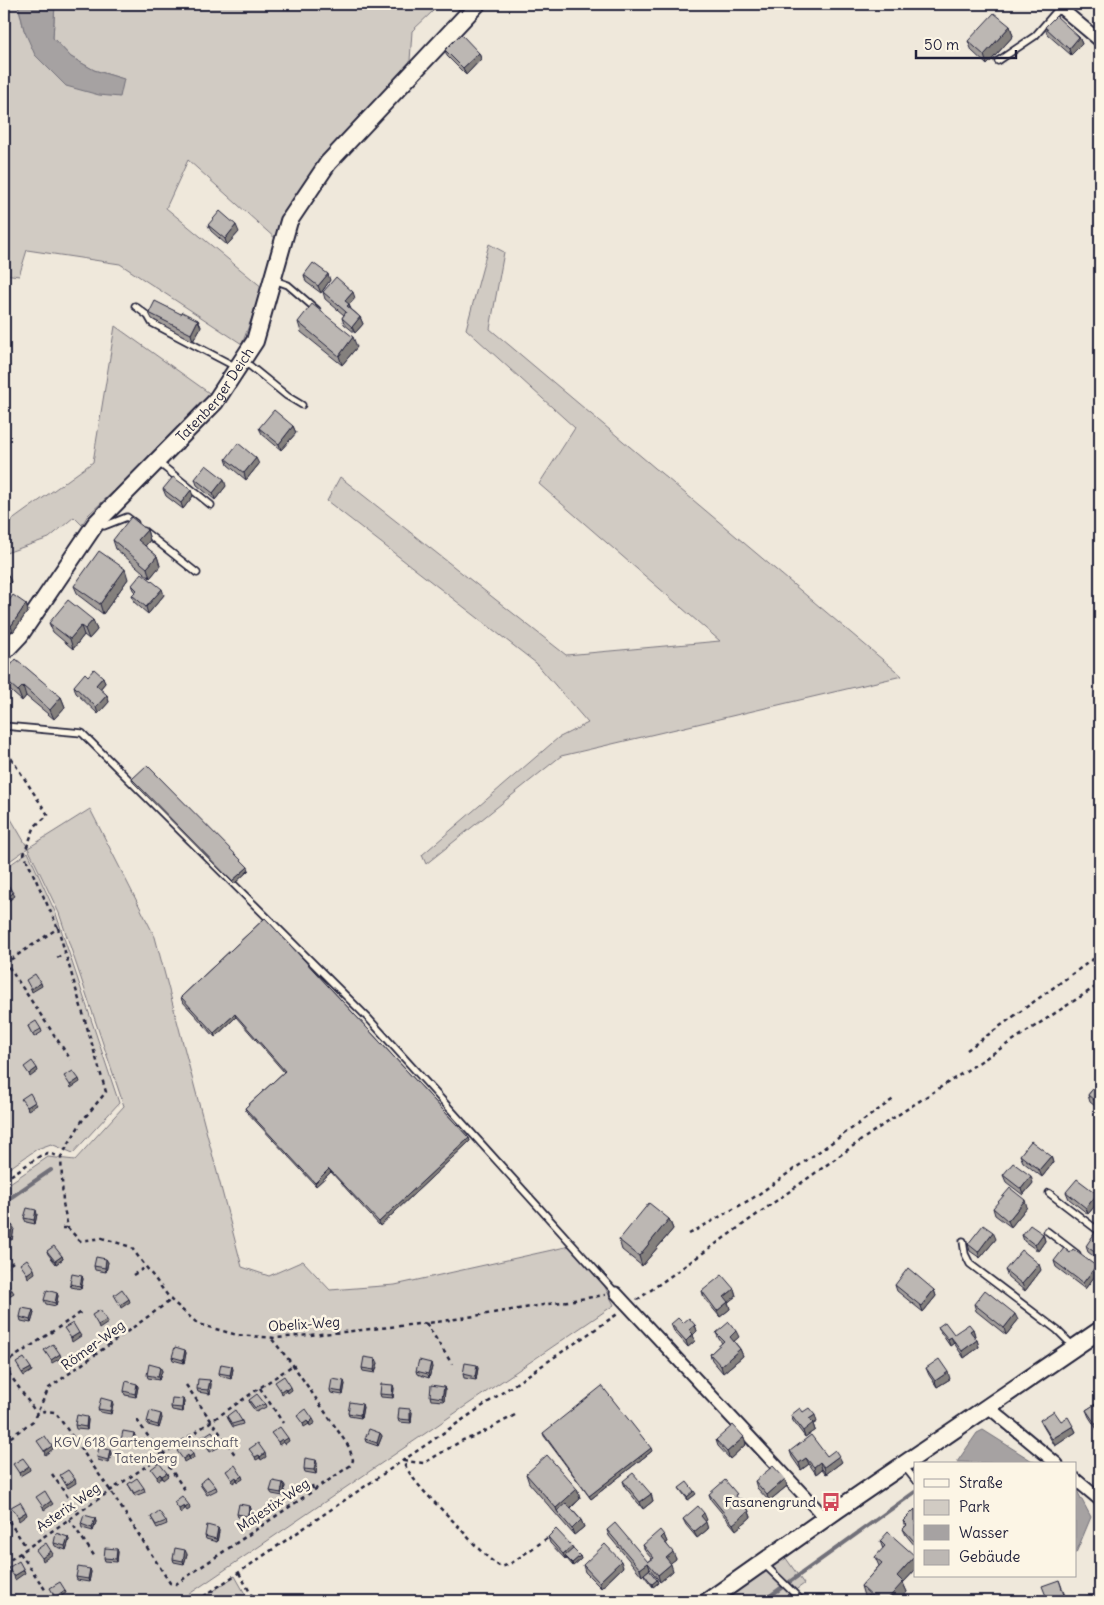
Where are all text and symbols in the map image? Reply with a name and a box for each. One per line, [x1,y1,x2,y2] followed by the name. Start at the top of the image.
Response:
[916,28,1016,60] scale bar
[924,35,959,54] text: 50 m
[172,344,257,446] street label: Tatenberger Deich
[267,1313,341,1335] street label: Obelix-Weg
[58,1316,128,1374] street label: Römer-Weg
[54,1433,239,1467] park label: KGV 618 Gartengemeinschaft Tatenberg
[914,1462,1076,1578] legend
[959,1473,1003,1492] text: Straße
[233,1474,313,1536] street label: Majestix-Weg
[32,1478,104,1536] street label: Asterix Weg
[820,1491,842,1513] bus stop icon: Fasanengrund
[725,1493,816,1511] place label: Fasanengrund
[959,1497,990,1516] text: Park
[959,1523,1009,1542] text: Wasser
[959,1547,1020,1566] text: Gebäude

